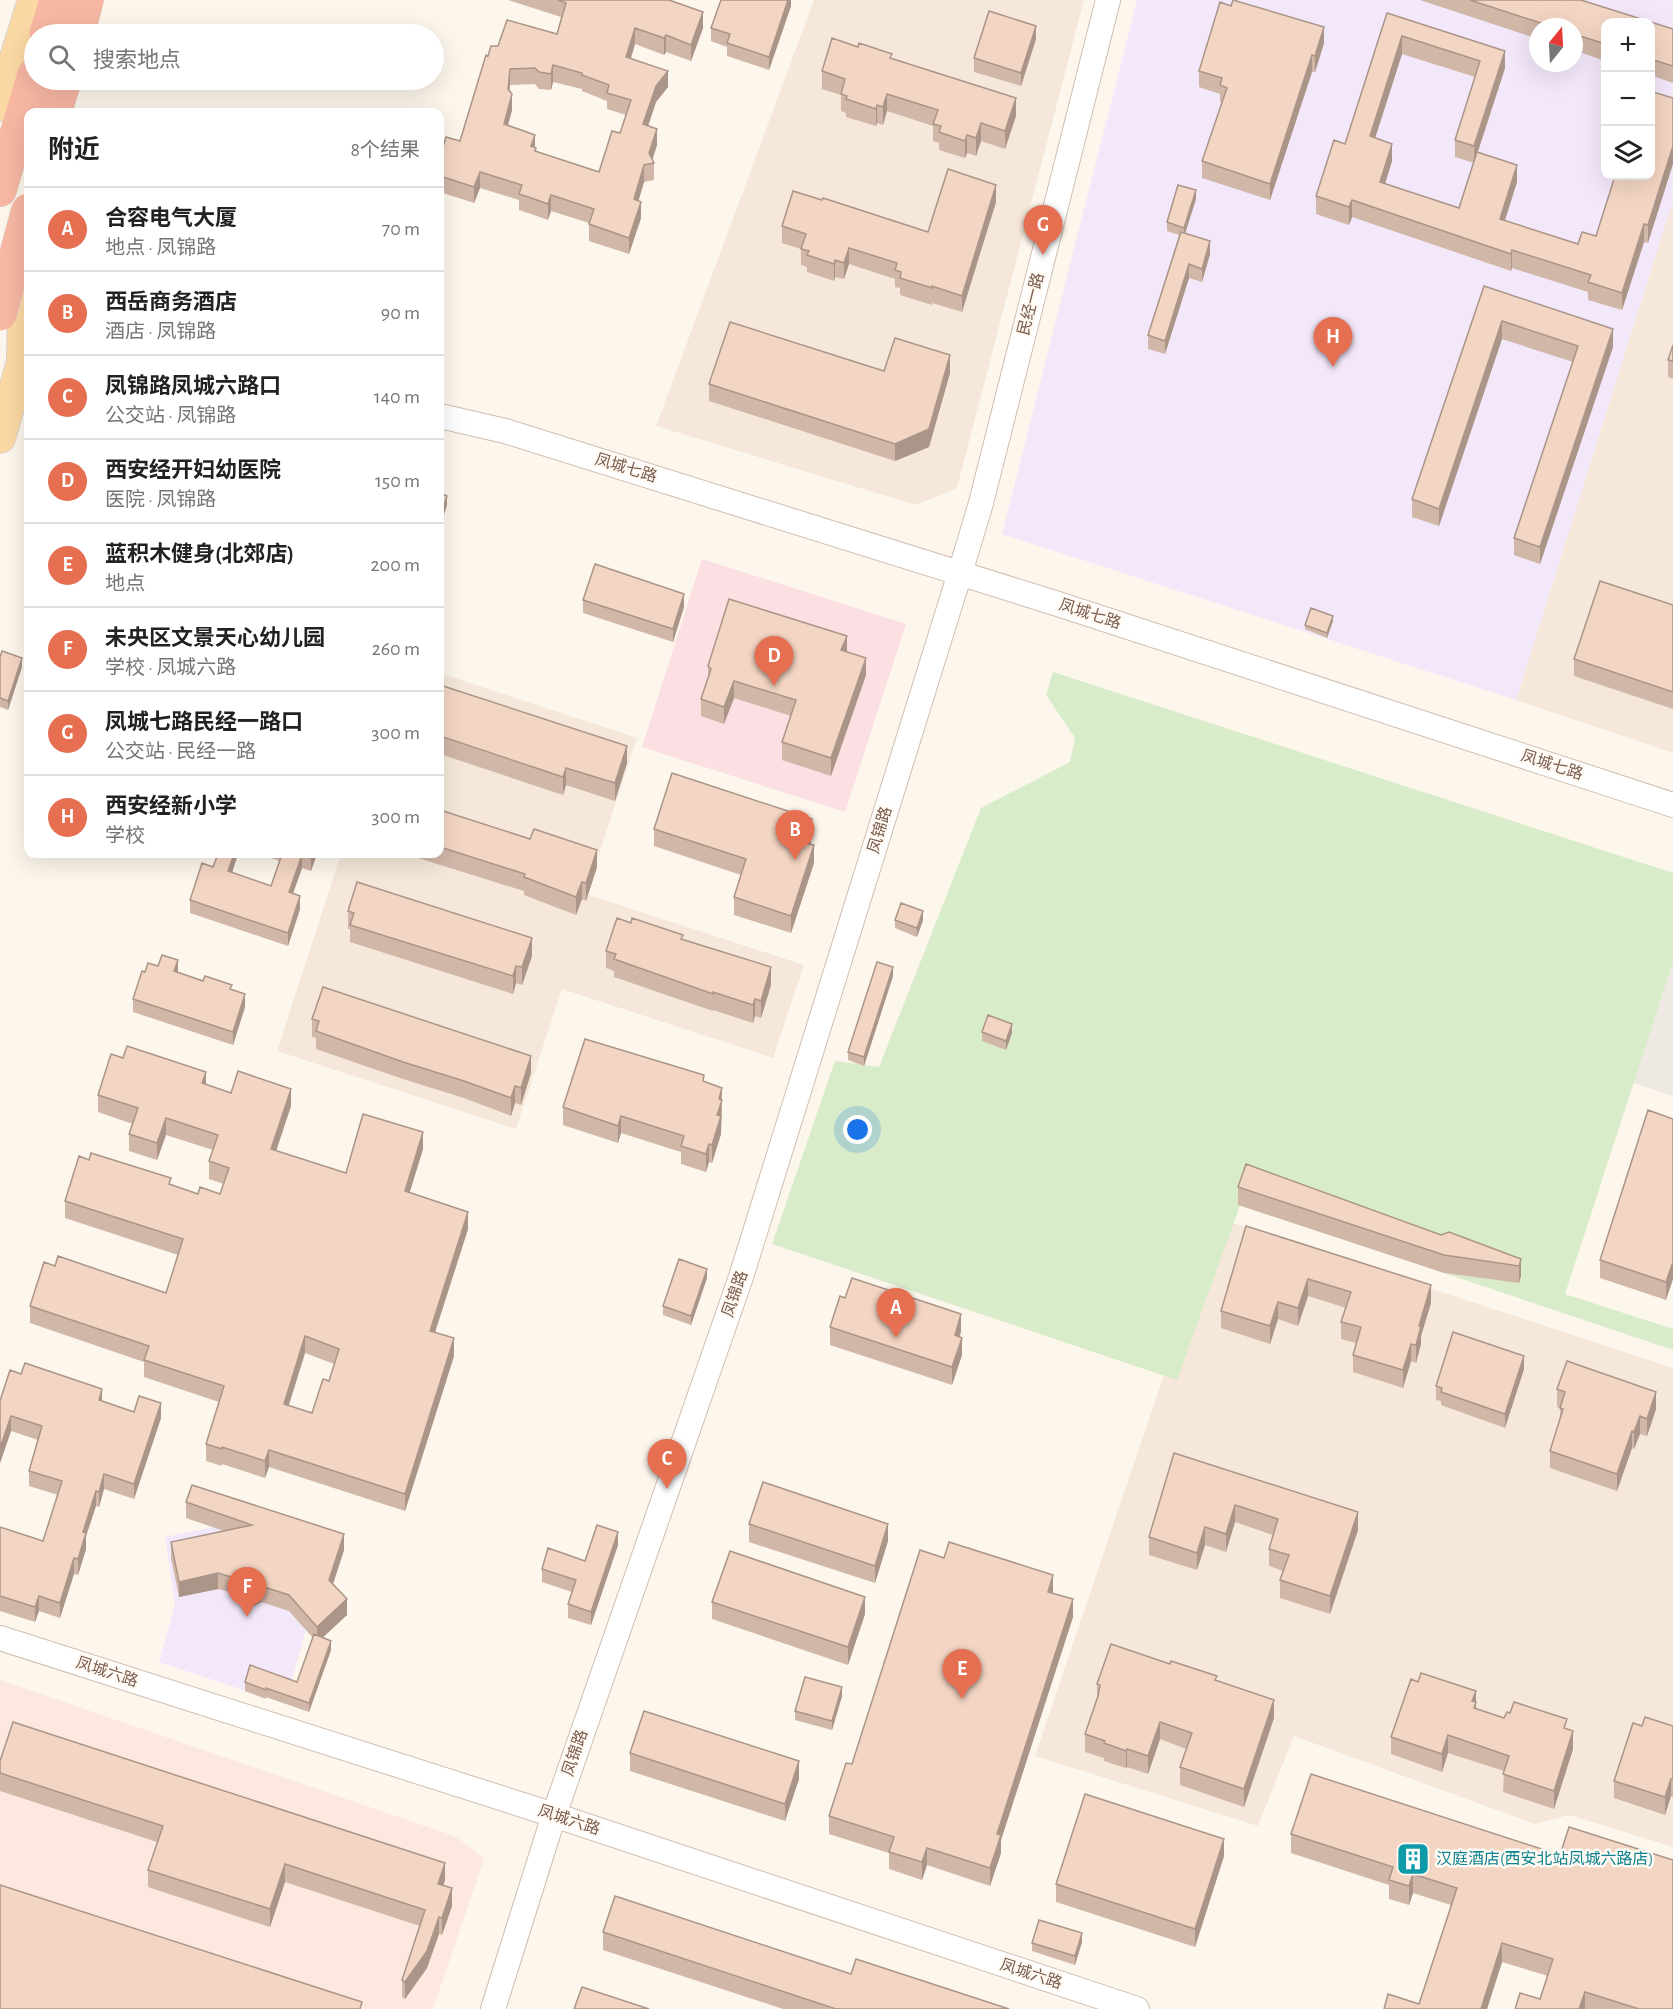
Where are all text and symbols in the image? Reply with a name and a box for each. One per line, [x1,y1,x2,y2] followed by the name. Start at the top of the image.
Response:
[1529,18,1583,72] north arrow
[1601,18,1655,180] map controls
[1601,18,1655,72] button: +
[24,24,444,90] search box
[45,41,78,74] icon: search
[93,49,181,71] text: 搜索地点
[1601,72,1655,126] button: −
[1601,126,1655,180] button: layers
[48,137,100,163] text: 附近
[351,140,420,160] text: 8个结果
[1024,206,1062,255] pin: G
[105,207,237,229] text: 合容电气大厦
[62,219,74,239] text: A
[382,219,420,239] text: 70 m
[105,238,216,258] text: 地点 · 凤锦路
[1015,271,1047,337] street label: 民经一路
[105,291,237,313] text: 西岳商务酒店
[62,303,73,323] text: B
[381,303,420,323] text: 90 m
[1314,318,1352,367] pin: H
[105,322,216,342] text: 酒店 · 凤锦路
[105,375,281,397] text: 凤锦路凤城六路口
[62,387,73,407] text: C
[374,387,420,407] text: 140 m
[105,406,236,426] text: 公交站 · 凤锦路
[593,450,659,485] street label: 凤城七路
[105,459,281,481] text: 西安经开妇幼医院
[61,471,74,491] text: D
[375,471,420,491] text: 150 m
[105,490,216,510] text: 医院 · 凤锦路
[105,543,294,565] text: 蓝积木健身(北郊店)
[62,555,73,575] text: E
[370,555,420,575] text: 200 m
[105,574,145,594] text: 地点
[1057,596,1123,631] street label: 凤城七路
[105,627,325,649] text: 未央区文景天心幼儿园
[754,636,794,686] pin: D
[63,639,72,659] text: F
[372,639,420,659] text: 260 m
[105,658,236,678] text: 学校 · 凤城六路
[105,711,303,733] text: 凤城七路民经一路口
[62,723,73,743] text: G
[371,723,420,743] text: 300 m
[105,742,256,762] text: 公交站 · 民经一路
[1519,747,1585,782] street label: 凤城七路
[105,795,237,817] text: 西安经新小学
[864,804,895,855] street label: 凤锦路
[61,807,74,827] text: H
[371,807,420,827] text: 300 m
[776,810,814,860] pin: B
[105,826,145,846] text: 学校
[843,1115,872,1144] your location
[719,1268,750,1319] street label: 凤锦路
[876,1288,916,1338] pin: A
[648,1440,686,1489] pin: C
[228,1568,266,1617] pin: F
[942,1650,982,1699] pin: E
[74,1654,140,1689] street label: 凤城六路
[559,1727,590,1778] street label: 凤锦路
[536,1802,602,1837] street label: 凤城六路
[1395,1841,1431,1877] building icon: 汉庭酒店(西安北站凤城六路店)
[1436,1850,1654,1867] place label: 汉庭酒店(西安北站凤城六路店)
[998,1956,1064,1991] street label: 凤城六路

